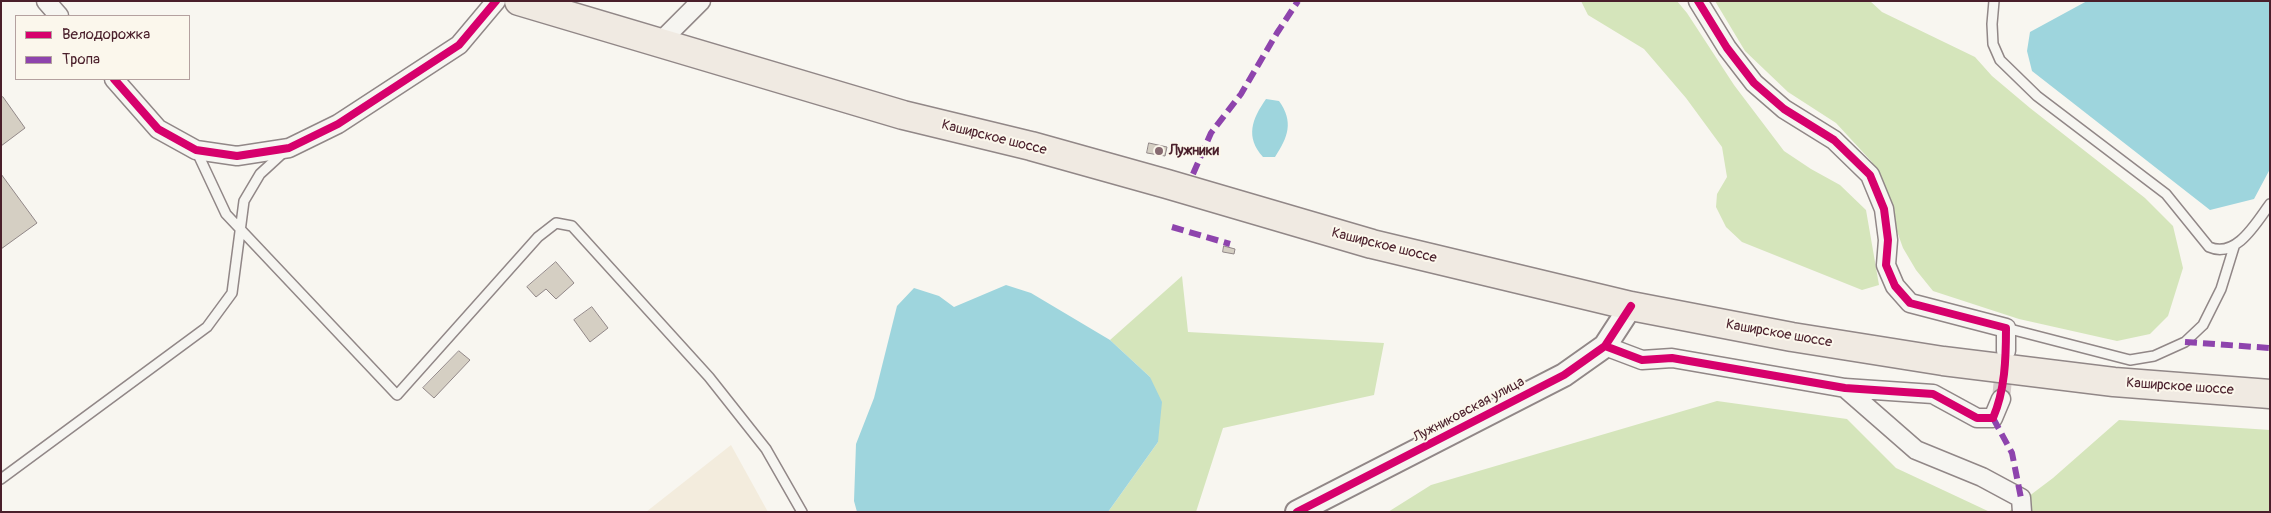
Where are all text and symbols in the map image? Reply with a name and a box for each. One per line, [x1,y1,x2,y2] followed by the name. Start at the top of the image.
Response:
[15,15,190,80] legend
[62,25,150,44] text: Велодорожка
[62,50,100,69] text: Тропа
[940,117,1048,159] street label: Каширское шоссе
[1169,143,1219,159] place label: Лужники
[1153,145,1165,157] marker: Лужники
[1330,225,1438,267] street label: Каширское шоссе
[1725,316,1833,352] street label: Каширское шоссе
[1411,374,1527,446] street label: Лужниковская улица
[2126,375,2234,399] street label: Каширское шоссе

